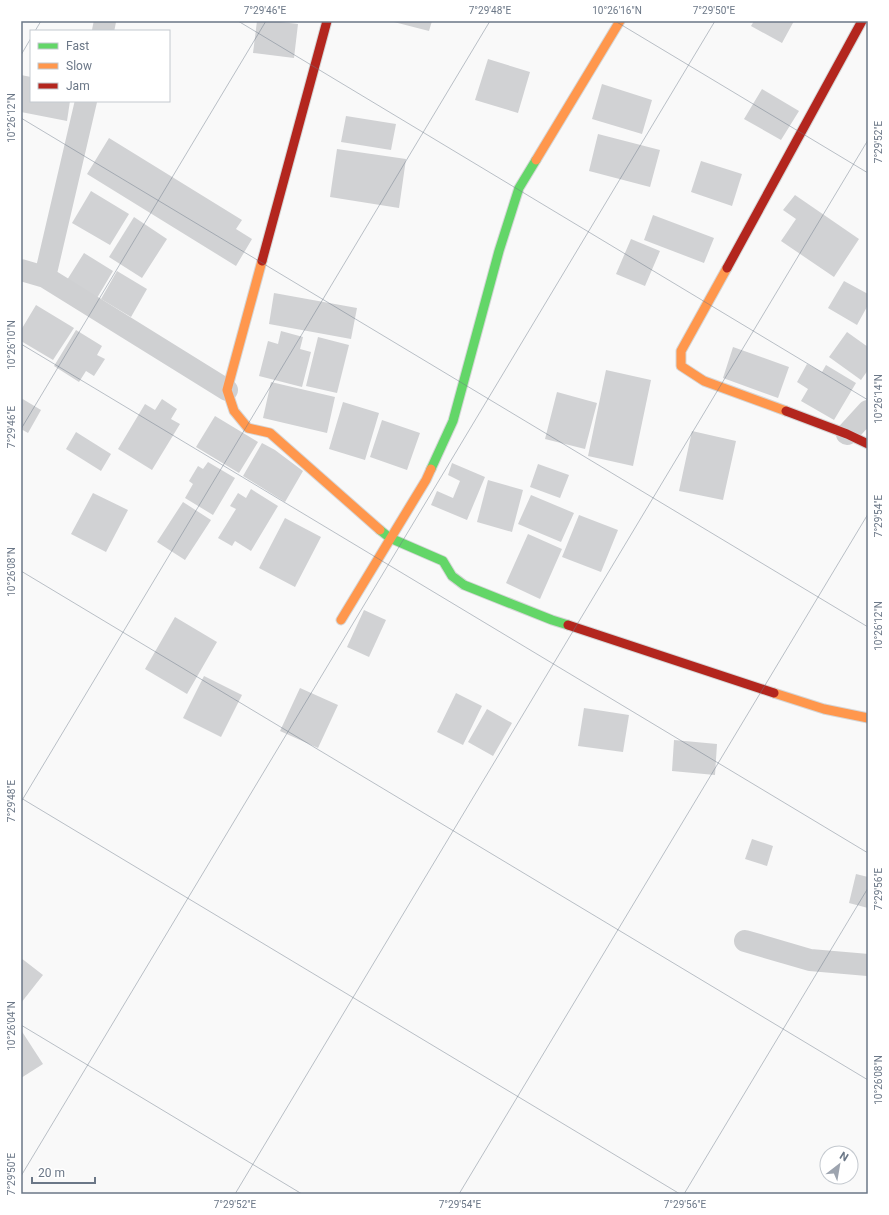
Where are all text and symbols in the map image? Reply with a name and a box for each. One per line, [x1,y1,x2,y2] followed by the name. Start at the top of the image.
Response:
[244,5,287,16] text: 7°29'46"E
[469,5,512,16] text: 7°29'48"E
[592,5,642,16] text: 10°26'16"N
[693,5,736,16] text: 7°29'50"E
[30,30,170,102] legend
[66,39,89,53] text: Fast
[66,59,92,73] text: Slow
[66,79,90,93] text: Jam
[6,93,17,143] text: 10°26'12"N
[873,120,884,163] text: 7°29'52"E
[6,320,17,370] text: 10°26'10"N
[873,374,884,424] text: 10°26'14"N
[6,405,17,448] text: 7°29'46"E
[873,494,884,537] text: 7°29'54"E
[6,547,17,597] text: 10°26'08"N
[873,601,884,651] text: 10°26'12"N
[6,779,17,822] text: 7°29'48"E
[873,867,884,910] text: 7°29'56"E
[6,1001,17,1051] text: 10°26'04"N
[873,1055,884,1105] text: 10°26'08"N
[819,1145,859,1185] north arrow
[837,1149,851,1165] text: N
[6,1152,17,1195] text: 7°29'50"E
[32,1159,95,1185] scale bar
[38,1166,65,1180] text: 20 m
[214,1199,257,1210] text: 7°29'52"E
[439,1199,482,1210] text: 7°29'54"E
[664,1199,707,1210] text: 7°29'56"E

